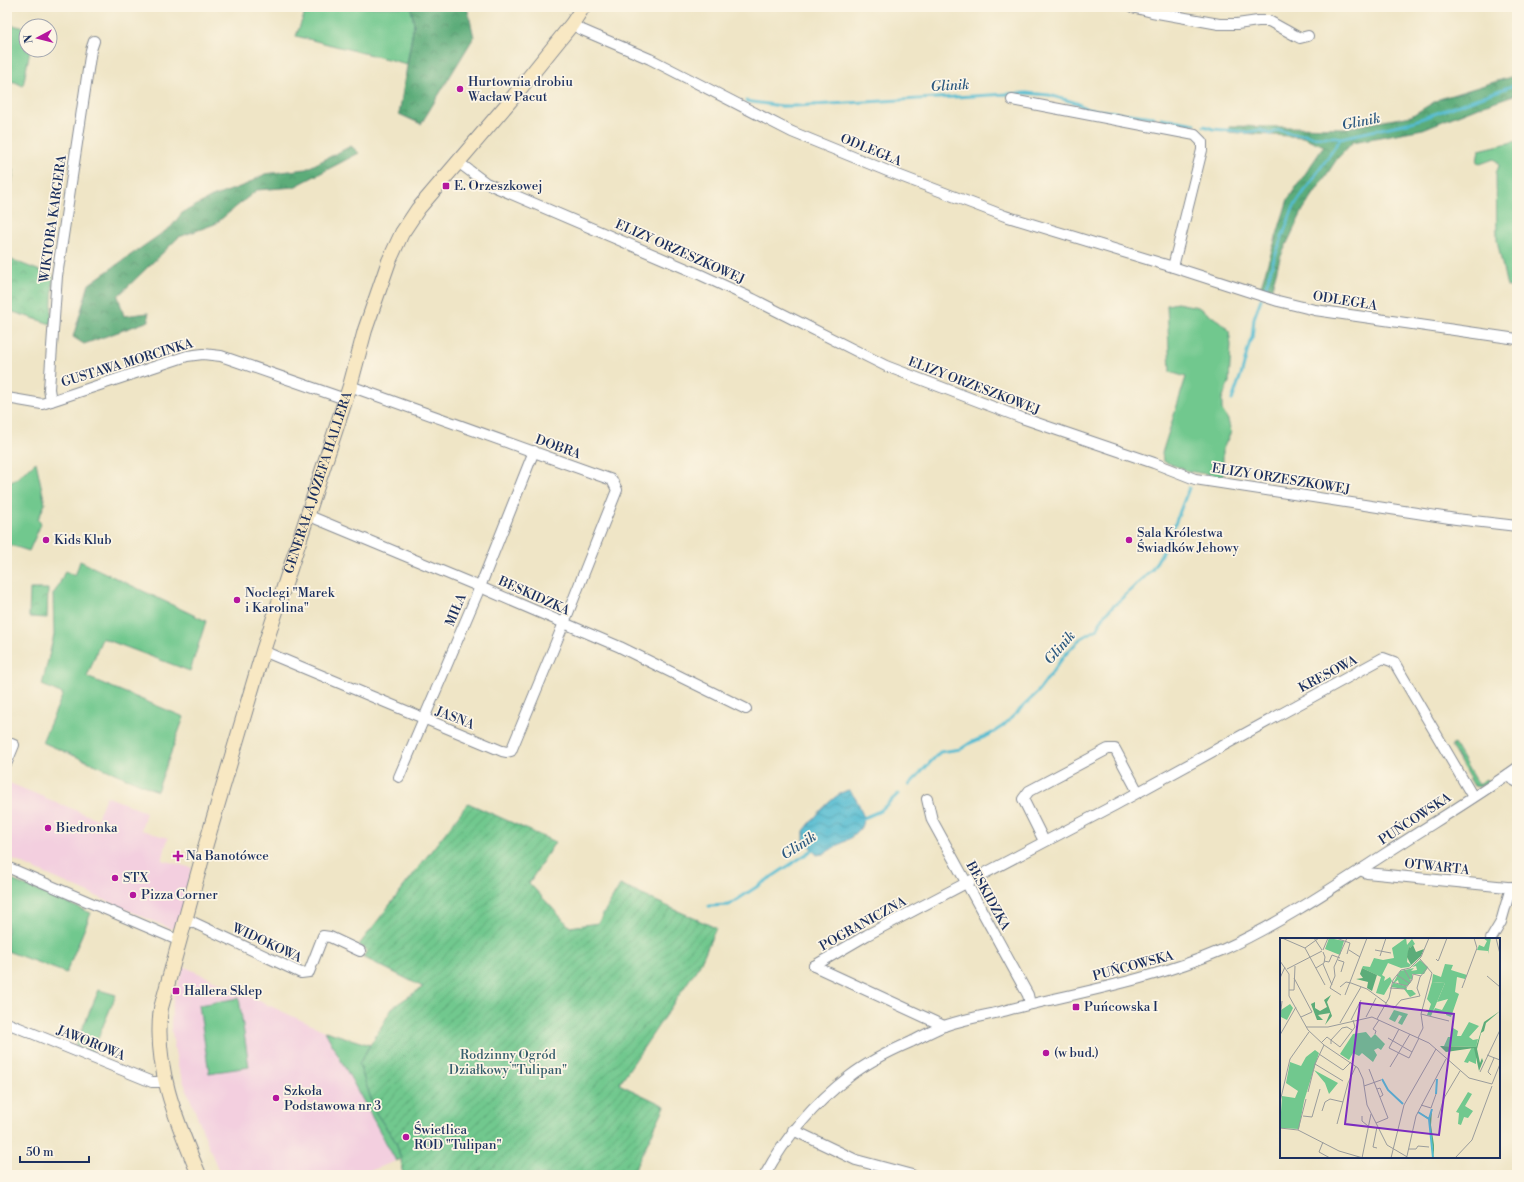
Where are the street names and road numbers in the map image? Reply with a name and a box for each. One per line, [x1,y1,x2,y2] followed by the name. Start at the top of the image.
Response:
[838,130,905,170] street label: ODLEGŁA
[36,153,70,285] street label: WIKTORA KARGERA
[613,216,747,288] street label: ELIZY ORZESZKOWEJ
[1312,288,1379,314] street label: ODLEGŁA
[59,335,196,391] street label: GUSTAWA MORCINKA
[906,353,1042,419] street label: ELIZY ORZESZKOWEJ
[281,388,356,576] street label: GENERAŁA JÓZEFA HALLERA
[533,431,584,463] street label: DOBRA
[1211,460,1351,498] street label: ELIZY ORZESZKOWEJ
[495,573,573,619] street label: BESKIDZKA
[442,590,470,629] street label: MIŁA
[1296,651,1361,696] street label: KRESOWA
[432,703,478,733] street label: JASNA
[1375,788,1455,848] street label: PUŃCOWSKA
[1404,856,1472,878] street label: OTWARTA
[962,858,1014,934] street label: BESKIDZKA
[817,893,910,954] street label: POGRANICZNA
[229,919,305,967] street label: WIDOKOWA
[1091,946,1176,984] street label: PUŃCOWSKA
[53,1022,129,1064] street label: JAWOROWA

